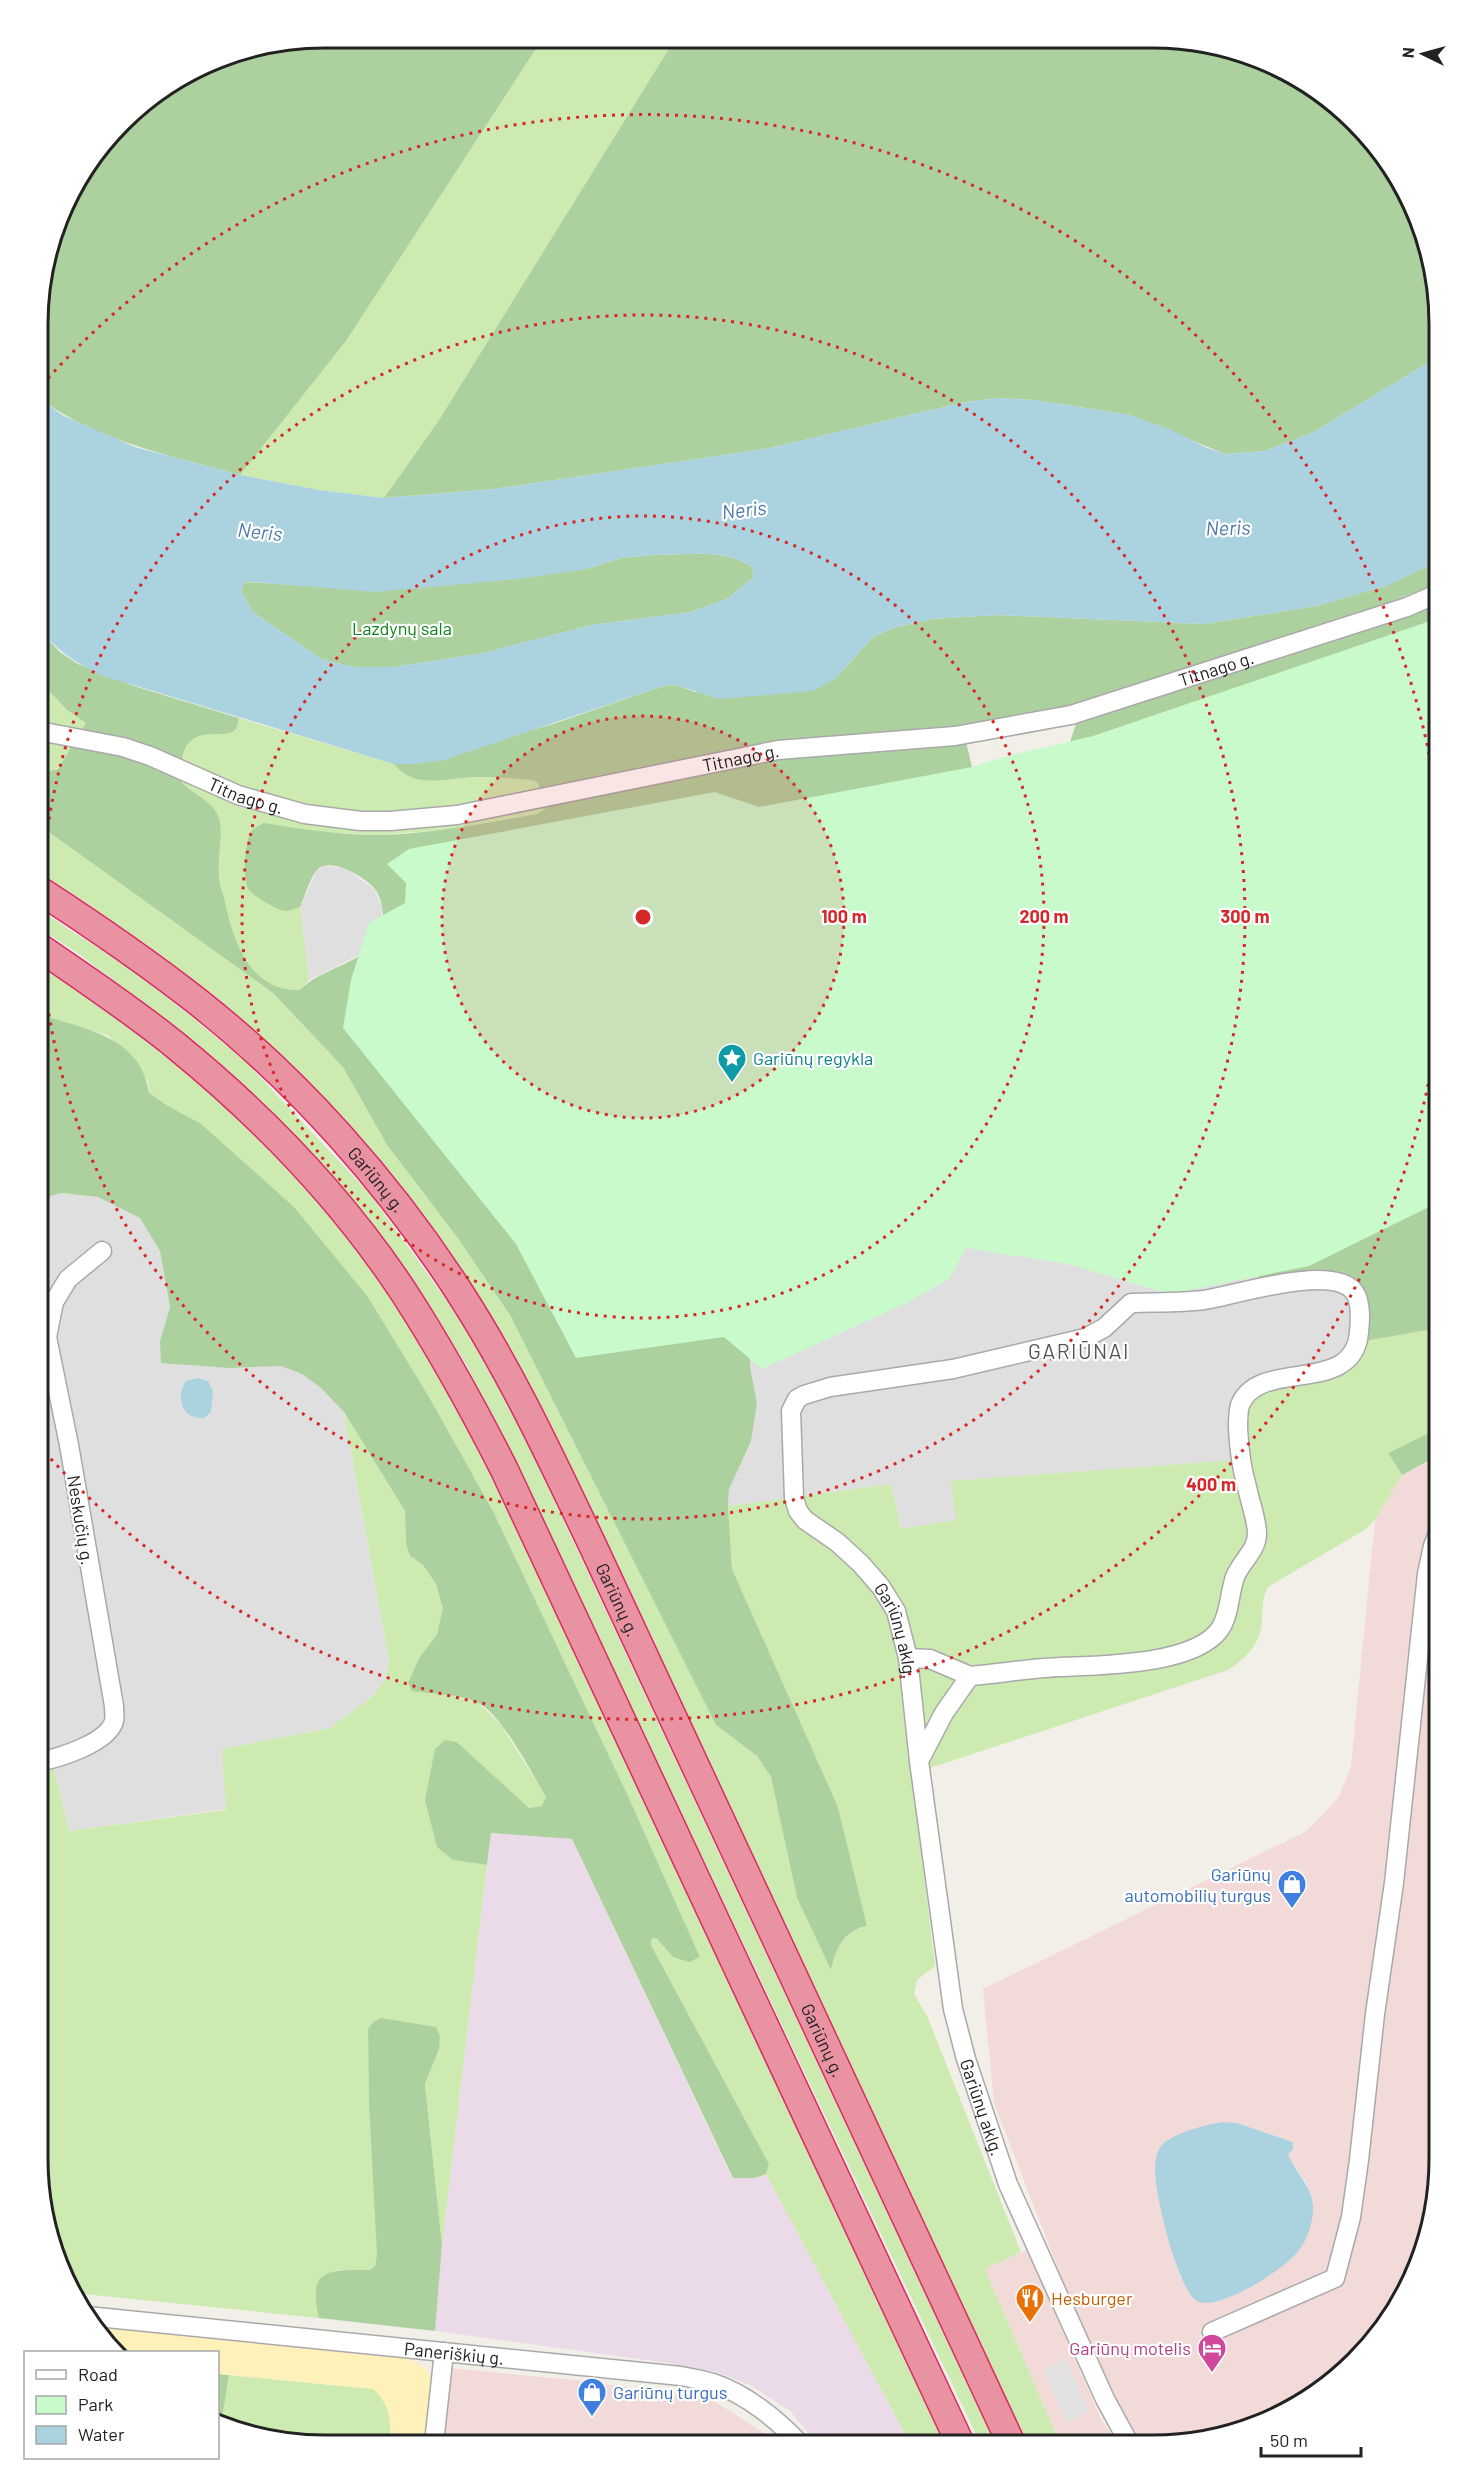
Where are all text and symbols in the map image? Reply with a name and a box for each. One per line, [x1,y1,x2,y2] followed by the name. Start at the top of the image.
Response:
[1393,24,1453,84] north arrow
[1398,47,1417,59] text: N
[720,495,768,523] water label: Neris
[1205,515,1251,539] water label: Neris
[236,517,284,545] water label: Neris
[352,617,452,639] park label: Lazdynų sala
[1176,646,1257,691] street label: Titnago g.
[700,739,781,776] street label: Titnago g.
[205,772,286,818] street label: Titnago g.
[821,905,867,927] text: 100 m
[1019,905,1069,927] text: 200 m
[1221,905,1269,927] text: 300 m
[633,907,653,927] centre of rings
[716,1042,748,1084] place icon: Gariūnų regykla
[753,1047,873,1069] place label: Gariūnų regykla
[343,1142,410,1217] street label: Gariūnų g.
[1028,1338,1130,1363] district label: GARIŪNAI
[63,1473,99,1567] street label: Neskučių g.
[1186,1473,1236,1495] text: 400 m
[591,1559,644,1640] street label: Gariūnų g.
[870,1578,921,1680] street label: Gariūnų aklg.
[1125,1863,1271,1906] place label: Gariūnų automobilių turgus
[1276,1868,1308,1910] shop icon: Gariūnų automobilių turgus
[797,2000,850,2080] street label: Gariūnų g.
[956,2056,1009,2159] street label: Gariūnų aklg.
[1014,2282,1046,2324] restaurant icon: Hesburger
[1051,2287,1133,2309] place label: Hesburger
[1196,2332,1228,2374] hotel icon: Gariūnų motelis
[403,2337,505,2369] street label: Paneriškių g.
[1069,2337,1191,2359] place label: Gariūnų motelis
[24,2351,219,2459] legend
[78,2363,118,2385] text: Road
[576,2376,608,2418] shop icon: Gariūnų turgus
[613,2381,727,2403] place label: Gariūnų turgus
[78,2393,113,2415] text: Park
[1261,2420,1362,2458] scale bar
[78,2423,125,2445] text: Water
[1270,2429,1308,2451] text: 50 m

